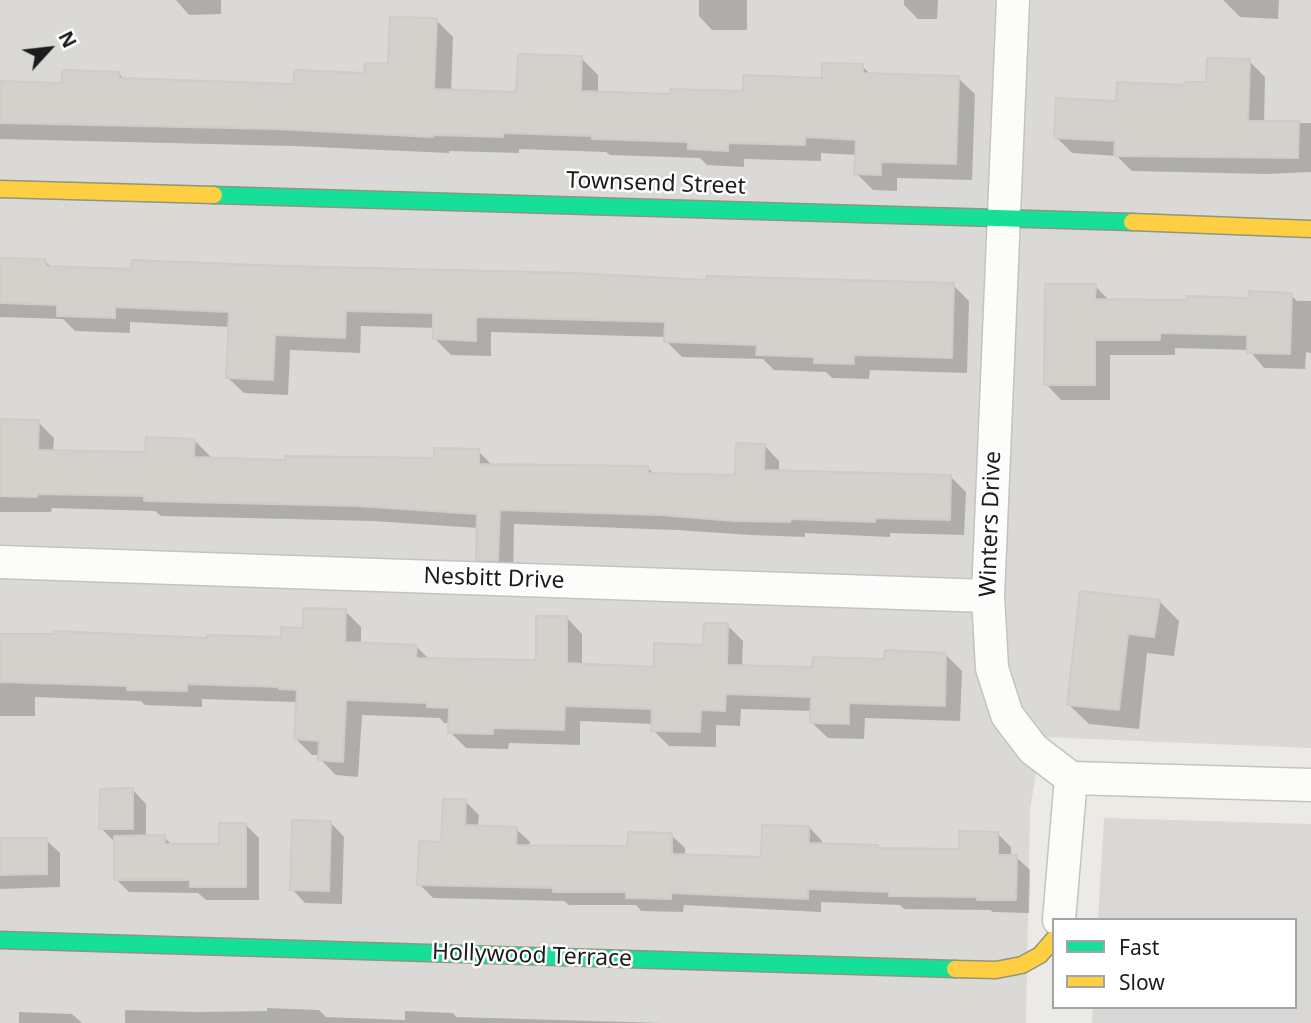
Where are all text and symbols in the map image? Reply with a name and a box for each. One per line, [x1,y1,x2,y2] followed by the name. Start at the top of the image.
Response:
[14,14,84,84] north arrow
[53,27,83,52] text: N
[566,167,746,201] street label: Townsend Street
[975,450,1007,598] street label: Winters Drive
[423,563,565,595] street label: Nesbitt Drive
[1052,918,1297,1009] legend
[1119,933,1159,961] text: Fast
[431,939,633,973] street label: Hollywood Terrace
[1119,968,1165,996] text: Slow

